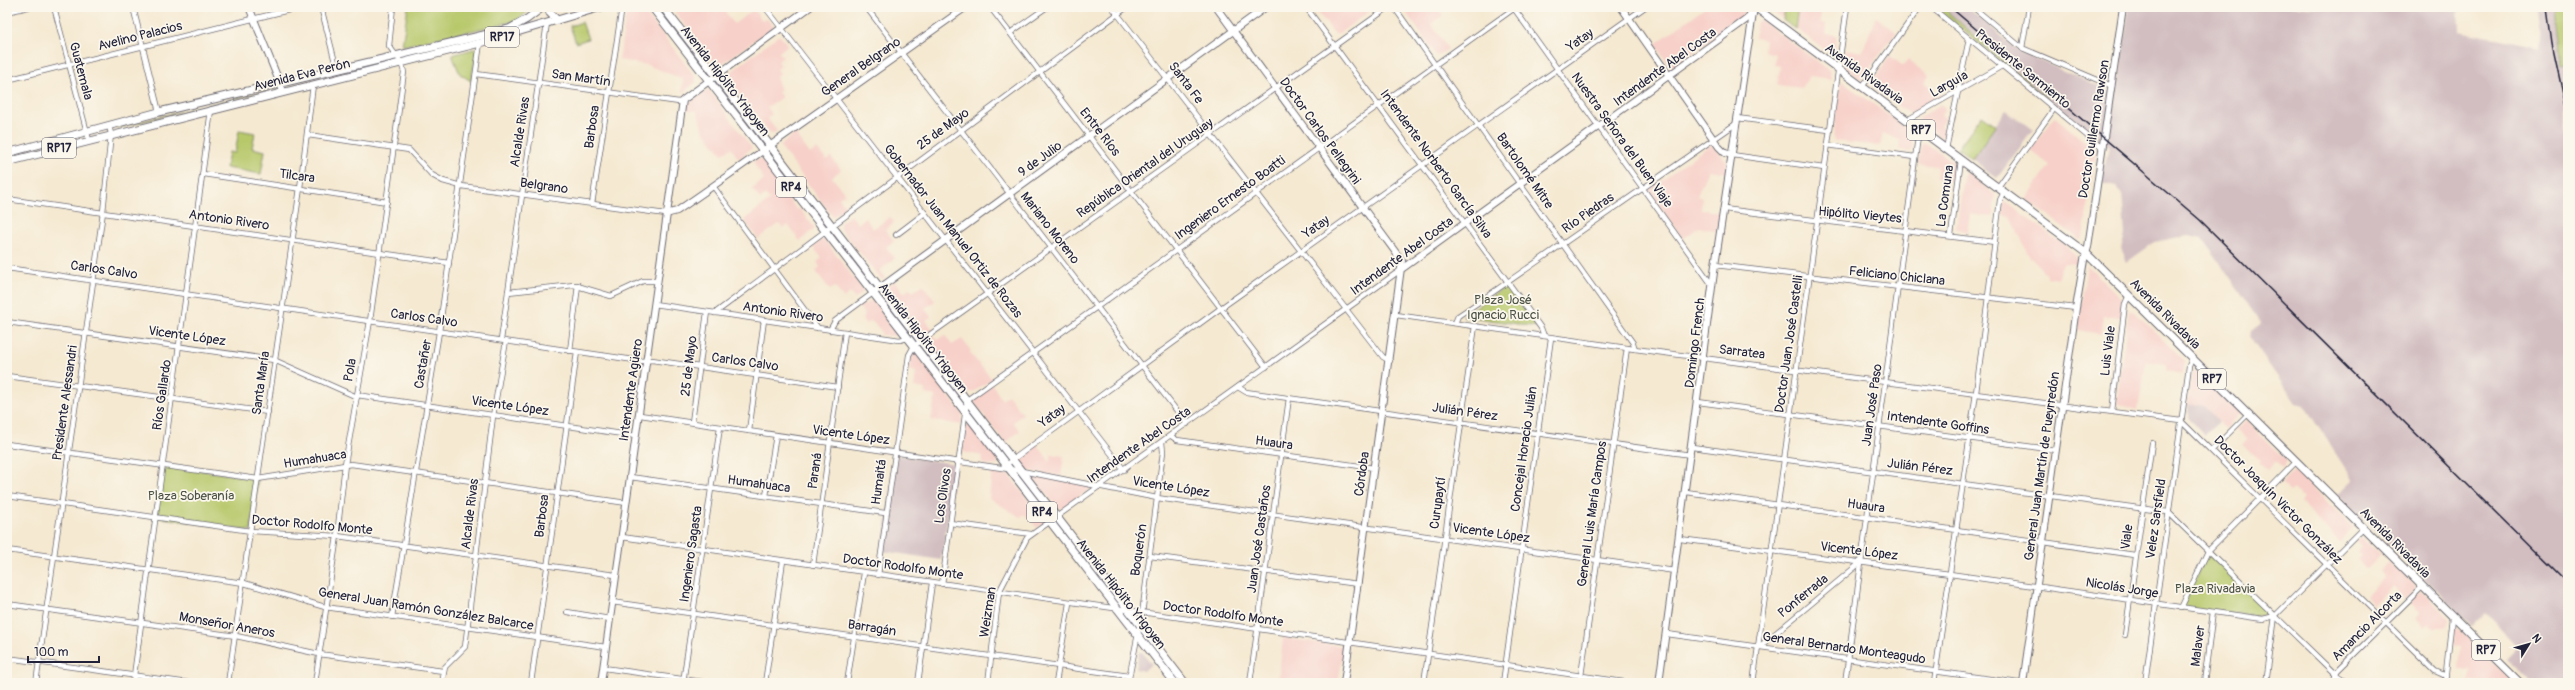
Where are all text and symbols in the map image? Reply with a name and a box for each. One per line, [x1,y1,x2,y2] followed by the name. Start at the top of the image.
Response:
[96,18,184,54] street label: Avelino Palacios
[677,23,773,139] street label: Avenida Hipólito Yrigoyen
[1610,24,1720,110] street label: Intendente Abel Costa
[1562,25,1597,56] street label: Yatay
[1972,26,2074,112] street label: Presidente Sarmiento
[485,27,519,47] road number: RP17
[818,34,904,100] street label: General Belgrano
[66,40,96,102] street label: Guatemala
[1822,40,1906,108] street label: Avenida Rivadavia
[252,55,352,95] street label: Avenida Eva Perón
[1165,59,1207,108] street label: Santa Fe
[2075,59,2113,199] street label: Doctor Guillermo Rawson
[550,66,612,90] street label: San Martín
[1927,67,1971,101] street label: Larguía
[1568,69,1677,211] street label: Nuestra Señora del Buen Viaje
[1276,74,1364,188] street label: Doctor Carlos Pellegrini
[1377,86,1495,242] street label: Intendente Norberto García Silva
[507,96,533,168] street label: Alcalde Rivas
[581,104,603,150] street label: Barbosa
[914,105,972,153] street label: 25 de Mayo
[1076,105,1124,159] street label: Entre Ríos
[1074,114,1217,221] street label: República Oriental del Uruguay
[1907,120,1935,140] road number: RP7
[1493,130,1557,212] street label: Bartolomé Mitre
[42,138,76,158] road number: RP17
[1015,138,1065,180] street label: 9 de Julio
[880,141,1026,321] street label: Gobernador Juan Manuel Ortiz de Rozas
[1172,152,1288,244] street label: Ingeniero Ernesto Boatti
[1933,164,1957,228] street label: La Comuna
[278,166,316,186] street label: Tilcara
[519,175,569,197] street label: Belgrano
[776,177,806,197] road number: RP4
[1017,189,1083,267] street label: Mariano Moreno
[1559,189,1617,237] street label: Río Piedras
[1818,203,1903,227] street label: Hipólito Vieytes
[188,206,270,234] street label: Antonio Rivero
[1298,212,1333,243] street label: Yatay
[1347,213,1457,299] street label: Intendente Abel Costa
[70,257,139,283] street label: Carlos Calvo
[1848,263,1946,289] street label: Feliciano Chiclana
[1771,274,1807,414] street label: Doctor Juan José Castelli
[2126,275,2204,353] street label: Avenida Rivadavia
[875,280,971,396] street label: Avenida Hipólito Yrigoyen
[1467,292,1539,323] park label: Plaza José Ignacio Rucci
[1682,297,1708,389] street label: Domingo French
[742,298,824,326] street label: Antonio Rivero
[390,305,459,331] street label: Carlos Calvo
[147,323,227,349] street label: Vicente López
[2097,324,2119,377] street label: Luis Viale
[677,335,701,397] street label: 25 de Mayo
[411,338,435,390] street label: Castañer
[616,338,646,442] street label: Intendente Agüero
[1718,341,1766,363] street label: Sarratea
[49,344,81,462] street label: Presidente Alessandri
[711,349,780,375] street label: Carlos Calvo
[249,350,273,416] street label: Santa María
[340,357,360,383] street label: Pola
[149,359,175,431] street label: Ríos Gallardo
[1858,363,1886,447] street label: Juan José Paso
[2198,369,2226,389] road number: RP7
[2021,371,2063,561] street label: General Juan Martín de Pueyrredón
[1507,385,1541,513] street label: Concejal Horacio Julián
[470,393,550,419] street label: Vicente López
[1431,399,1499,425] street label: Julián Pérez
[1035,400,1069,432] street label: Yatay
[1084,403,1194,487] street label: Intendente Abel Costa
[1886,408,1990,438] street label: Intendente Goffins
[811,422,891,448] street label: Vicente López
[1254,432,1294,454] street label: Huaura
[2210,432,2346,568] street label: Doctor Joaquín Victor González
[1574,440,1610,588] street label: General Luis María Campos
[282,446,348,472] street label: Humahuaca
[1351,451,1373,497] street label: Córdoba
[805,452,825,490] street label: Paraná
[1886,455,1954,479] street label: Julián Pérez
[868,458,890,506] street label: Humaitá
[931,467,955,525] street label: Los Olivos
[727,472,791,496] street label: Humahuaca
[1131,473,1211,501] street label: Vicente López
[1426,476,1450,530] street label: Curupaytí
[458,478,482,550] street label: Alcalde Rivas
[2142,478,2170,560] street label: Velez Sarsfield
[1244,484,1275,594] street label: Juan José Castaños
[148,488,234,504] park label: Plaza Soberanía
[531,494,553,538] street label: Barbosa
[1846,495,1886,517] street label: Huaura
[1027,502,1057,522] road number: RP4
[2356,504,2434,582] street label: Avenida Rivadavia
[676,505,706,603] street label: Ingeniero Sagasta
[251,512,374,538] street label: Doctor Rodolfo Monte
[1451,520,1531,546] street label: Vicente López
[1127,523,1151,577] street label: Boquerón
[2117,523,2137,551] street label: Viale
[1073,536,1169,652] street label: Avenida Hipólito Yrigoyen
[1819,538,1899,564] street label: Vicente López
[842,551,965,583] street label: Doctor Rodolfo Monte
[1775,571,1831,621] street label: Ponferrada
[2085,574,2160,602] street label: Nicolás Jorge
[2175,581,2255,597] park label: Plaza Rivadavia
[317,584,535,634] street label: General Juan Ramón González Balcarce
[976,585,1000,639] street label: Weizman
[2329,588,2405,664] street label: Amancio Alcorta
[1162,598,1285,630] street label: Doctor Rodolfo Monte
[178,609,276,641] street label: Monseñor Aneros
[847,616,897,640] street label: Barragán
[2188,624,2209,668] street label: Malaver
[2509,624,2549,664] north arrow
[1761,629,1927,667] street label: General Bernardo Monteagudo
[2529,631,2544,646] text: N
[28,638,99,664] scale bar
[2472,640,2500,660] road number: RP7
[34,645,69,660] text: 100 m

